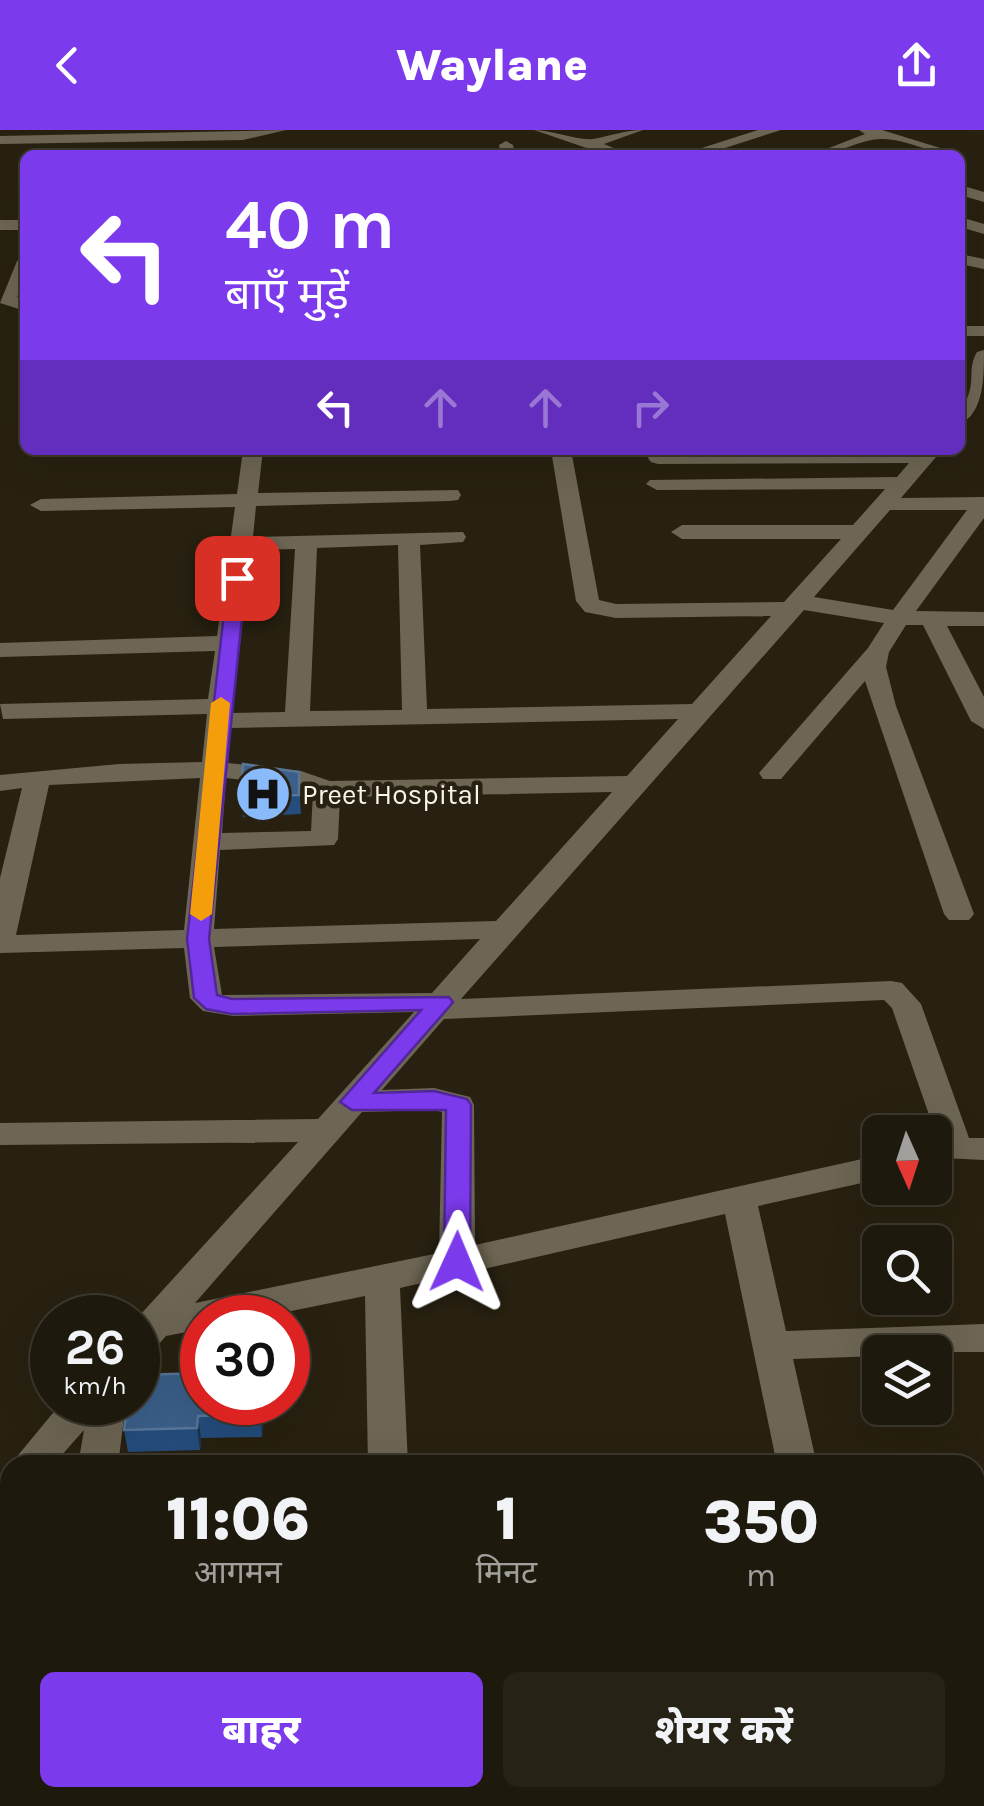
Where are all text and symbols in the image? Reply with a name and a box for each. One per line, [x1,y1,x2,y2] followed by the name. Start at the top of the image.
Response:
[40,38,95,93] icon: back
[889,38,944,93] icon: share
[396,39,588,91] text: Waylane
[225,184,395,266] text: 40 m
[60,190,190,320] icon: left
[225,268,349,320] text: बाएँ मुड़ें
[308,380,363,435] icon: left
[413,380,468,435] icon: ahead
[518,380,573,435] icon: ahead
[623,380,678,435] icon: right
[195,536,280,621] pin
[210,551,265,606] icon: arrive
[233,764,293,824] hospital icon: Preet Hospital
[302,778,481,811] place label: Preet Hospital
[862,1115,952,1205] north arrow
[862,1115,952,1425] map controls
[405,1210,509,1314] position arrow
[862,1225,952,1315] button: search
[180,1295,310,1425] speed limit sign: 30
[65,1318,125,1377] text: 26
[862,1335,952,1425] button: layers
[63,1371,127,1400] text: km/h
[166,1484,310,1554] text: 11:06
[495,1484,518,1554] text: 1
[703,1487,819,1557] text: 350
[194,1554,282,1591] text: आगमन
[476,1554,537,1591] text: मिनट
[746,1557,776,1594] text: m
[40,1672,483,1787] button: बाहर
[503,1672,945,1787] button: शेयर करें

